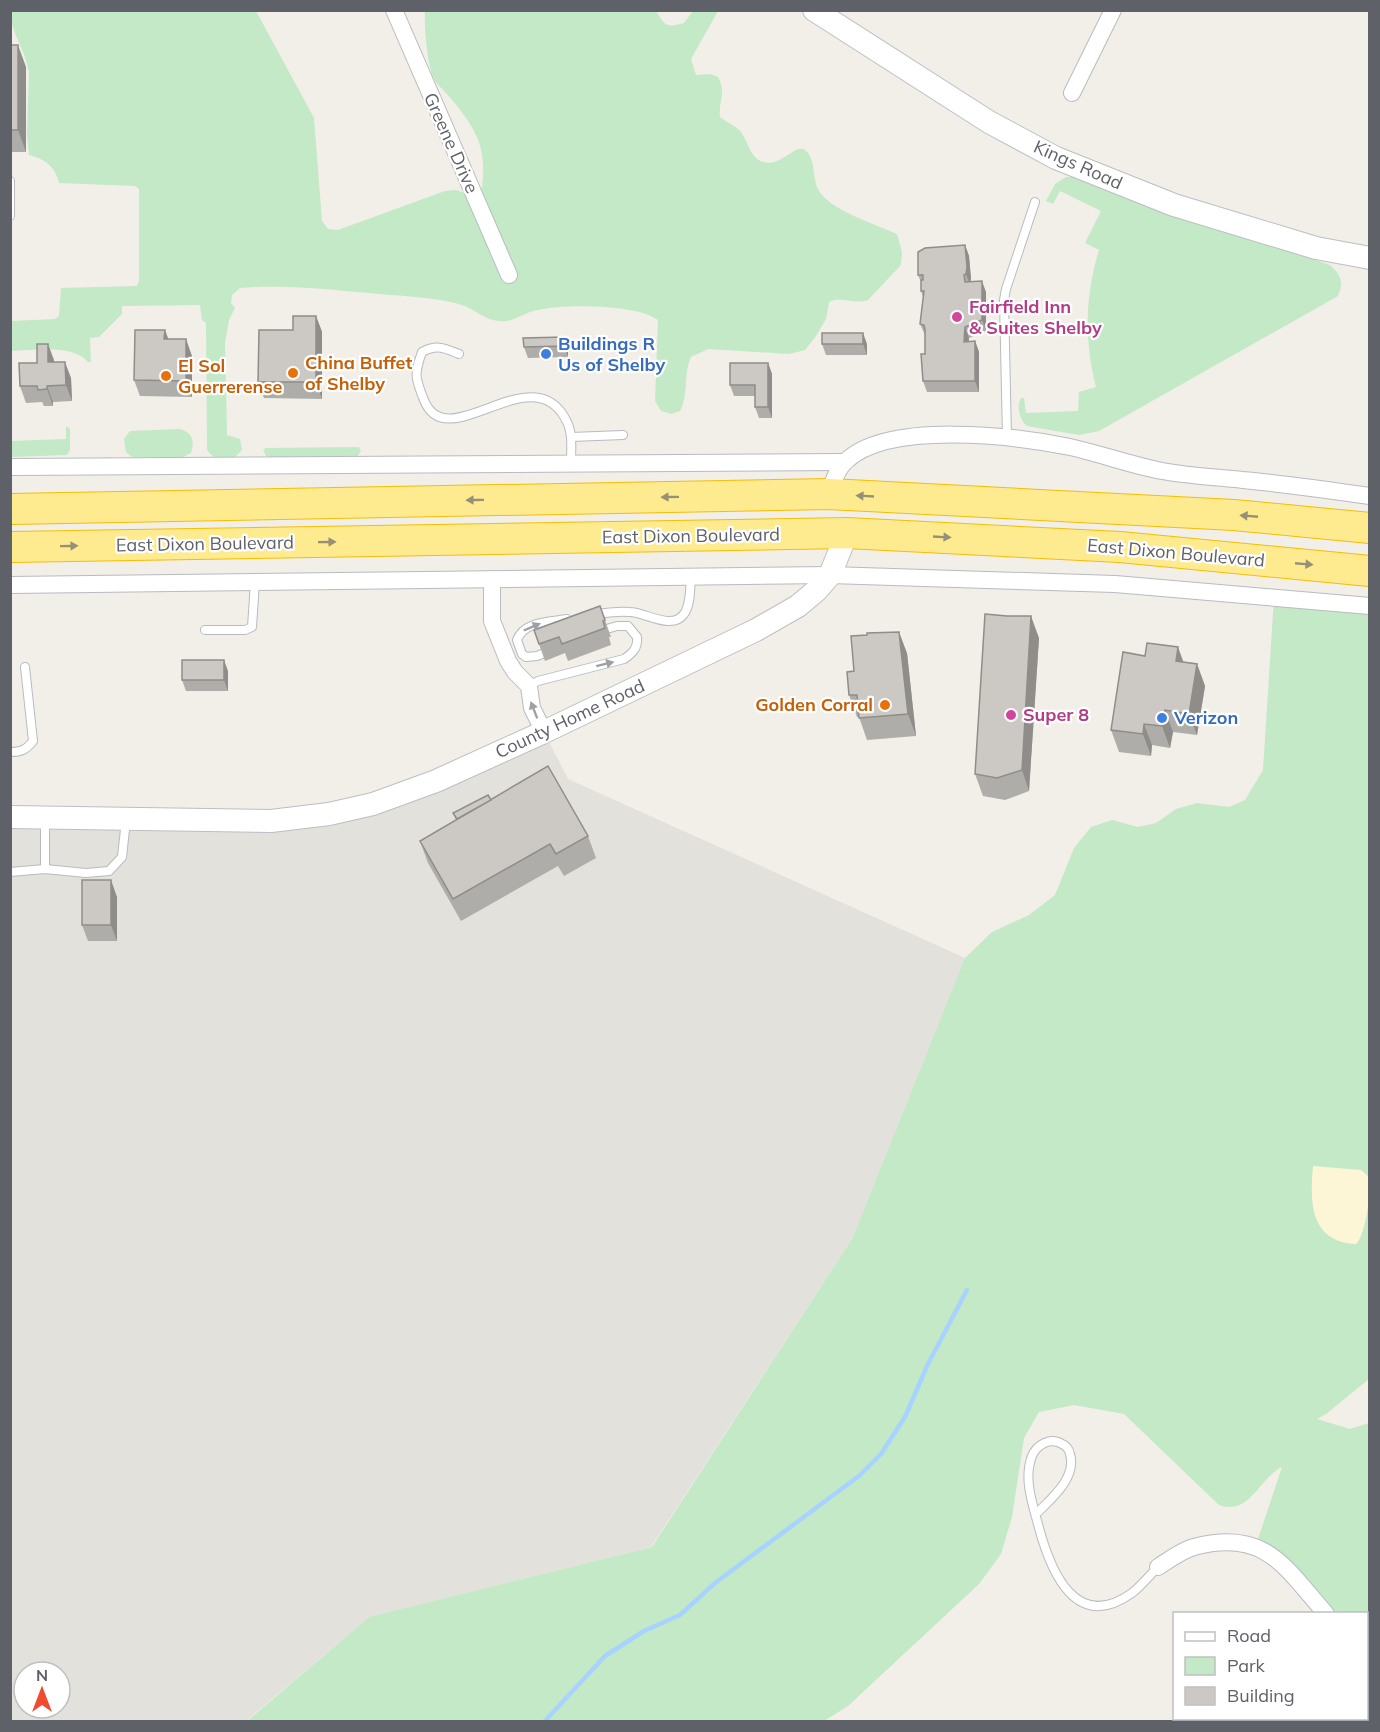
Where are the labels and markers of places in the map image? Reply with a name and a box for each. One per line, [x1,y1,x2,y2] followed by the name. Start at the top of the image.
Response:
[969,295,1102,339] place label: Fairfield Inn & Suites Shelby
[950,310,964,324] marker: Fairfield Inn & Suites Shelby
[558,332,665,376] place label: Buildings R Us of Shelby
[539,347,553,361] marker: Buildings R Us of Shelby
[305,351,412,395] place label: China Buffet of Shelby
[178,354,282,398] place label: El Sol Guerrerense
[286,366,300,380] marker: China Buffet of Shelby
[159,369,173,383] marker: El Sol Guerrerense
[755,693,873,716] place label: Golden Corral
[878,698,892,712] marker: Golden Corral
[1023,703,1089,726] place label: Super 8
[1173,706,1238,729] place label: Verizon
[1004,708,1018,722] marker: Super 8
[1155,711,1169,725] marker: Verizon

